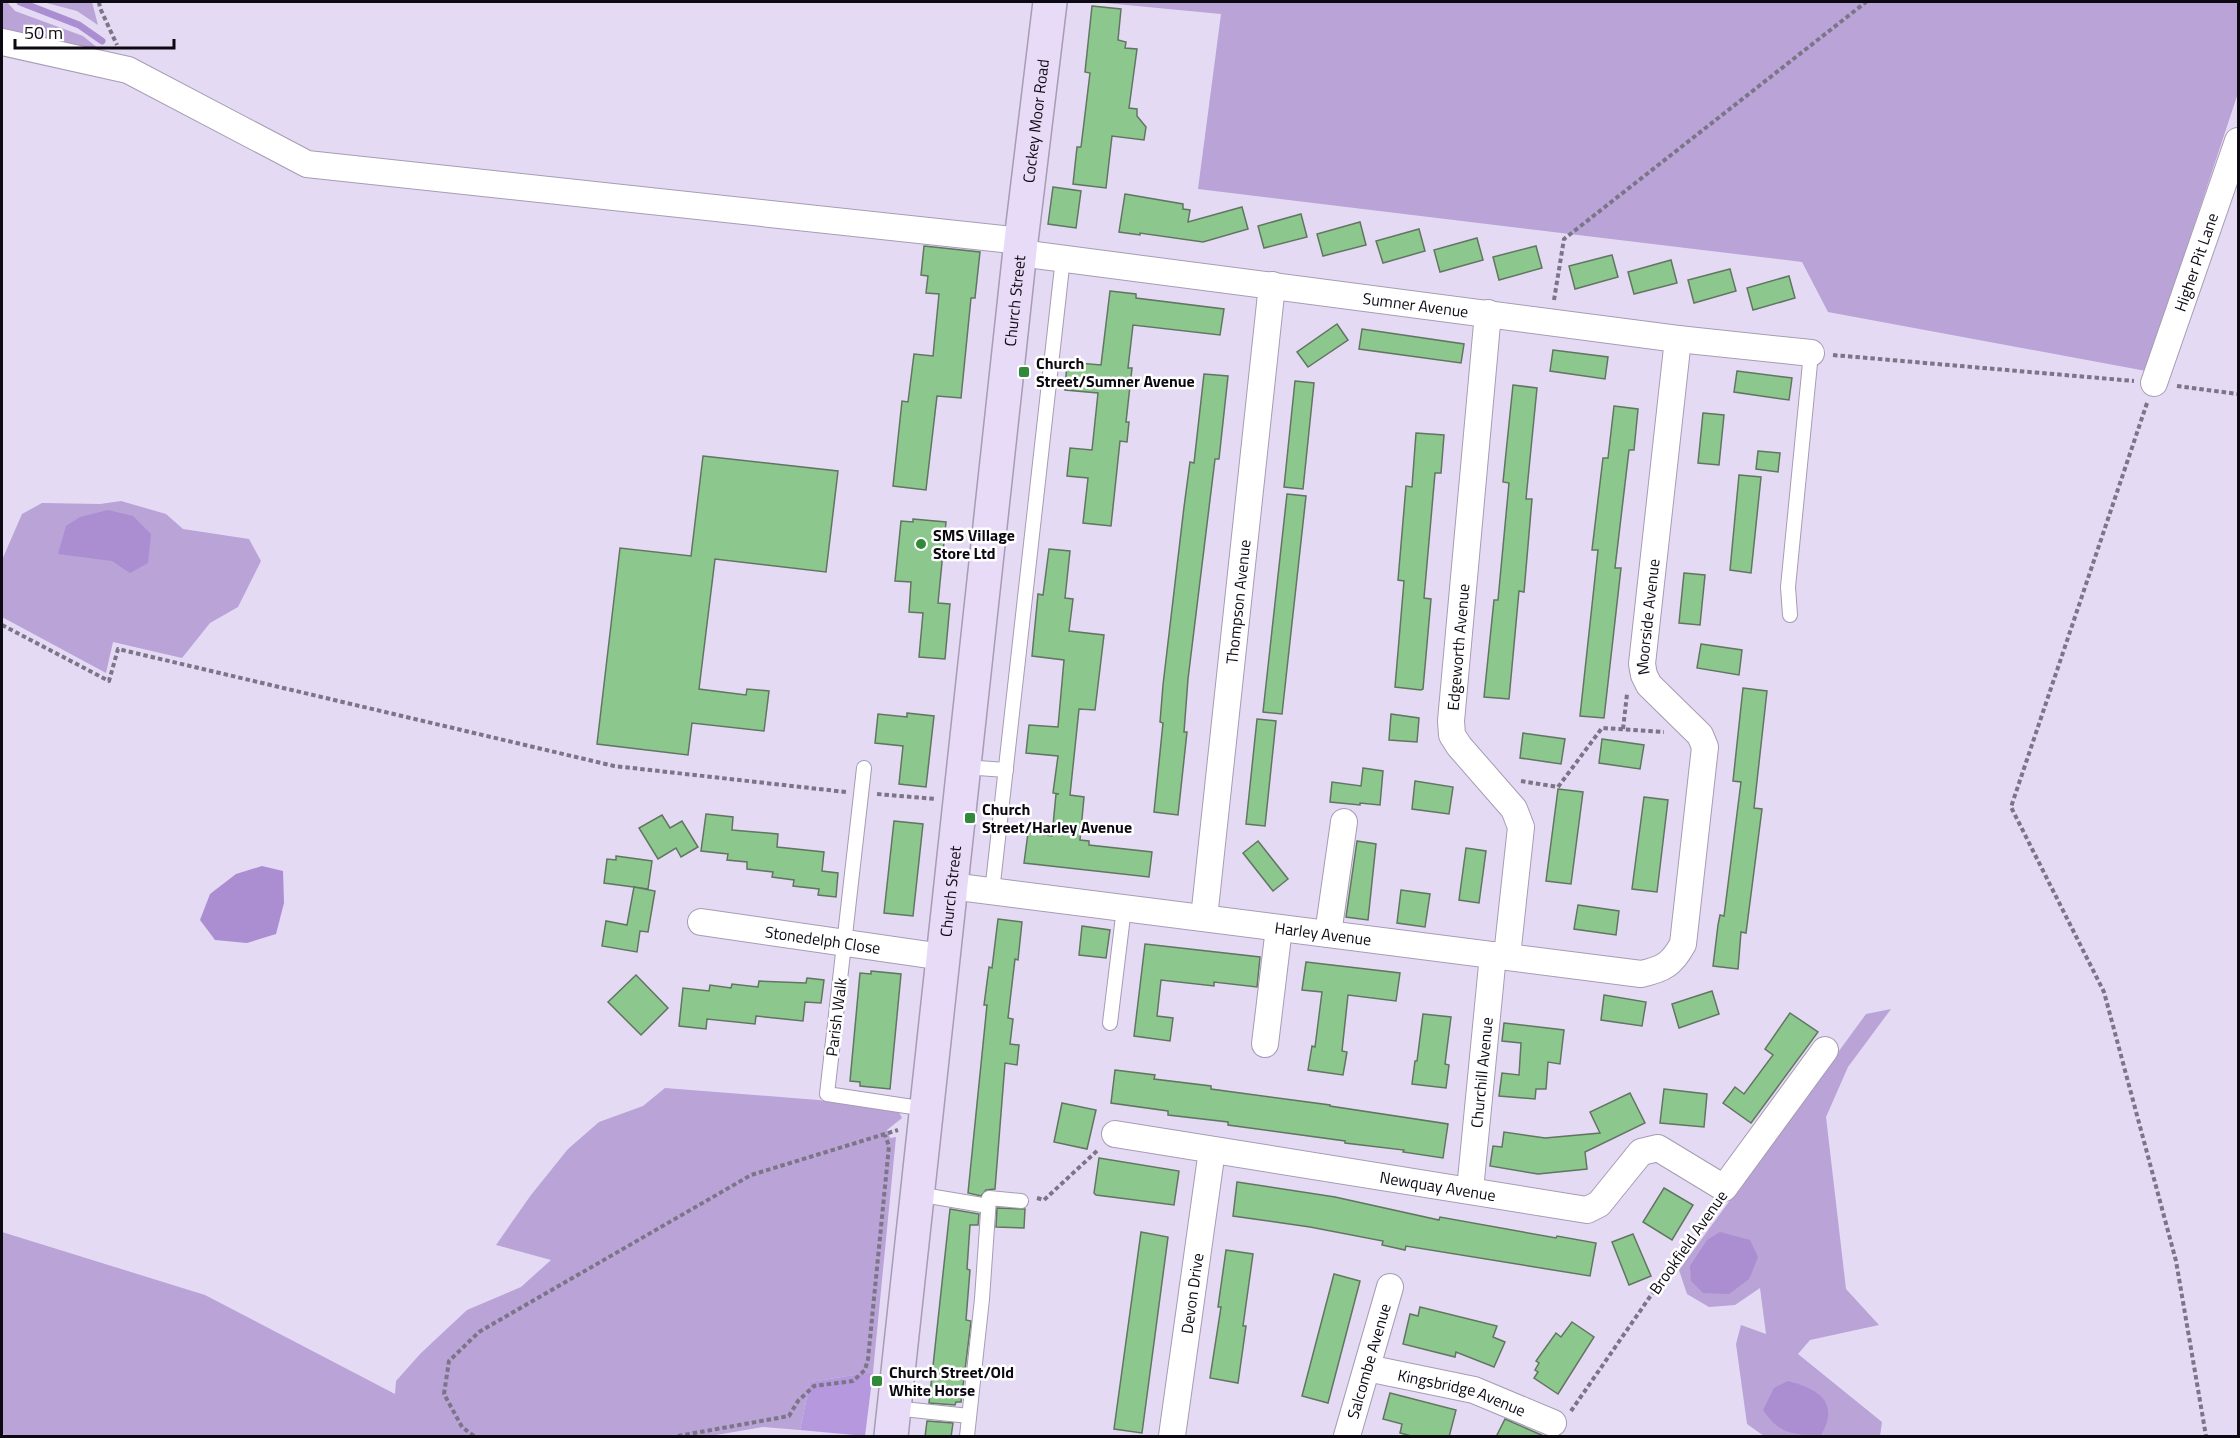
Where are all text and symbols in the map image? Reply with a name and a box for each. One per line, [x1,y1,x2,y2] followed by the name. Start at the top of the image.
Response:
[15,12,174,50] scale bar
[24,19,63,46] text: 50 m
[1016,58,1055,184] street label: Cockey Moor Road
[2168,210,2224,315] street label: Higher Pit Lane
[998,253,1031,348] street label: Church Street
[1361,286,1470,324] street label: Sumner Avenue
[1036,351,1195,393] place label: Church Street/Sumner Avenue
[1017,365,1031,379] marker: Church Street/Sumner Avenue
[933,523,1015,565] place label: SMS Village Store Ltd
[914,537,928,551] marker: SMS Village Store Ltd
[1219,538,1257,665] street label: Thompson Avenue
[1630,557,1666,677] street label: Moorside Avenue
[1440,583,1476,711] street label: Edgeworth Avenue
[982,797,1132,839] place label: Church Street/Harley Avenue
[963,811,977,825] marker: Church Street/Harley Avenue
[933,844,967,938] street label: Church Street
[1273,915,1373,952] street label: Harley Avenue
[763,919,882,960] street label: Stonedelph Close
[819,976,853,1058] street label: Parish Walk
[1464,1016,1499,1129] street label: Churchill Avenue
[1378,1165,1498,1207] street label: Newquay Avenue
[1643,1185,1733,1299] street label: Brookfield Avenue
[1174,1251,1209,1335] street label: Devon Drive
[1341,1300,1397,1422] street label: Salcombe Avenue
[889,1360,1014,1402] place label: Church Street/Old White Horse
[1396,1363,1530,1422] street label: Kingsbridge Avenue
[870,1374,884,1388] marker: Church Street/Old White Horse

